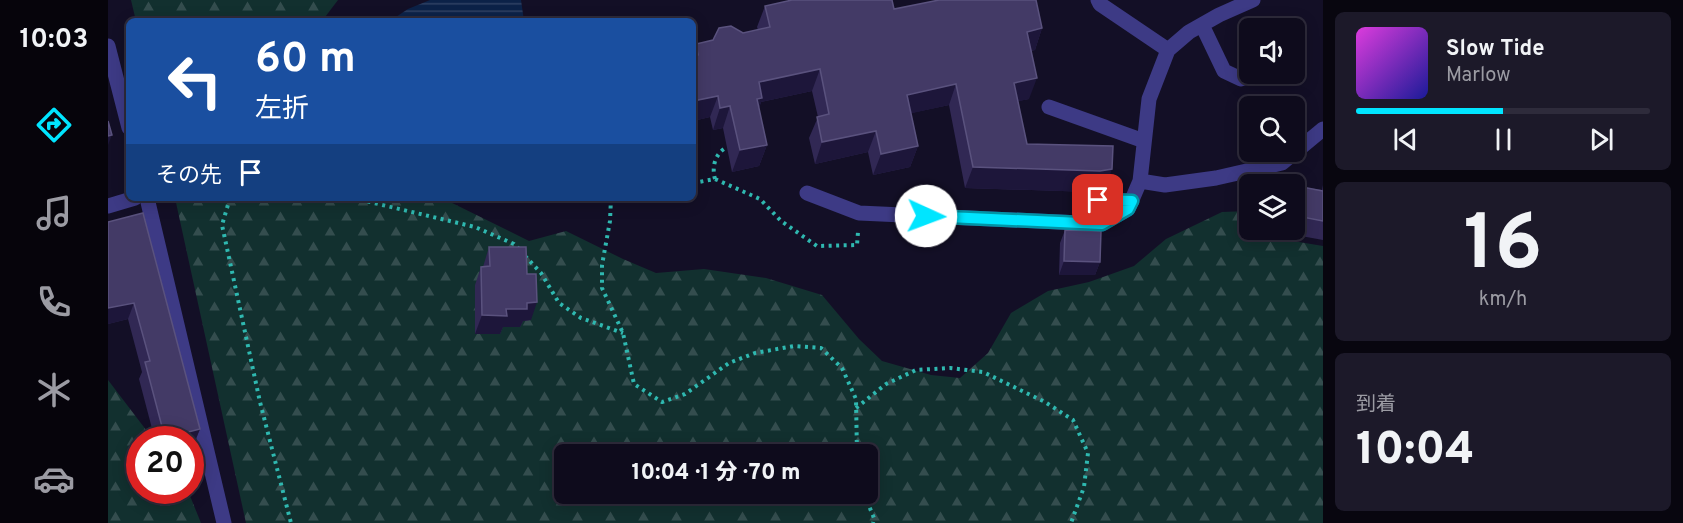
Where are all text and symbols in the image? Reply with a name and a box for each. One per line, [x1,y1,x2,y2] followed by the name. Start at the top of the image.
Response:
[1239,18,1305,240] map controls
[1239,18,1305,84] button: sound
[19,23,89,57] text: 10:03
[255,34,356,87] text: 60 m
[1446,36,1545,63] text: Slow Tide
[156,42,234,120] icon: left
[1446,63,1510,89] text: Marlow
[255,93,309,127] text: 左折
[1239,96,1305,162] button: search
[33,104,75,146] icon: directions
[1389,123,1422,156] icon: previous
[1487,123,1520,156] icon: pause
[1585,123,1618,156] icon: next
[234,156,267,189] icon: arrive
[156,163,222,190] text: その先
[1072,174,1123,225] pin
[1239,174,1305,240] button: layers
[1081,183,1114,216] icon: arrive
[894,184,958,248] position arrow
[33,192,75,234] icon: music
[1463,198,1543,297] text: 16
[33,281,75,323] icon: phone
[1479,287,1527,313] text: km/h
[33,369,75,411] icon: climate
[1356,392,1396,418] text: 到着
[1356,423,1475,480] text: 10:04
[126,426,204,504] speed limit sign: 20
[33,458,75,500] icon: car
[631,460,801,487] text: 10:04 · 1 分 · 70 m

